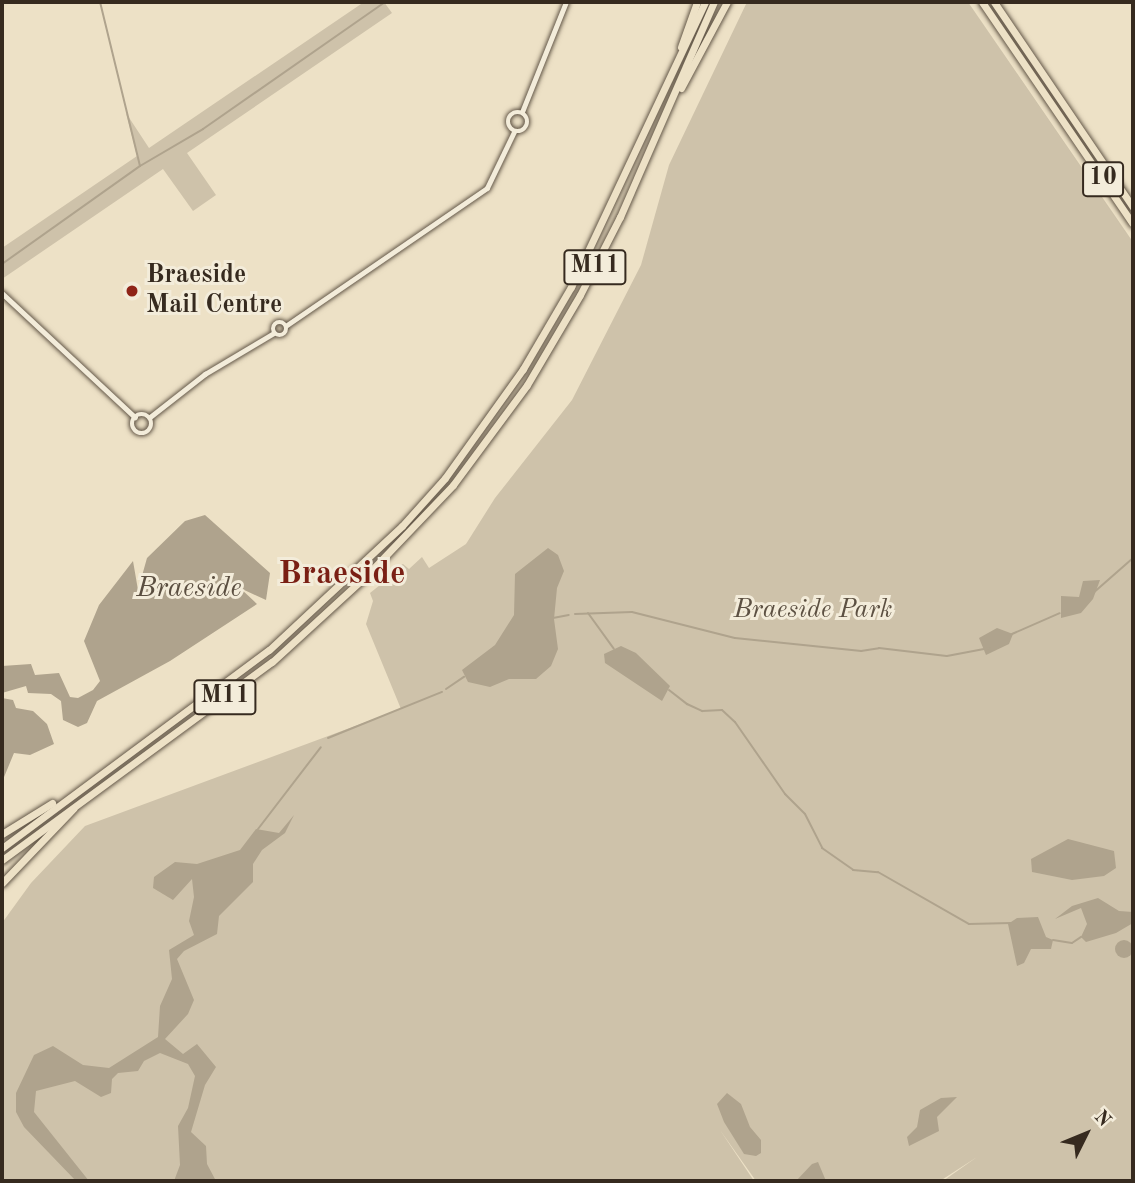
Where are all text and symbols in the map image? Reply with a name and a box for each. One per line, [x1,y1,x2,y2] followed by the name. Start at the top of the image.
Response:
[1082,159,1124,200] road number: 10
[562,246,628,288] road number: M11
[146,260,282,322] place label: Braeside Mail Centre
[124,283,140,299] marker: Braeside Mail Centre
[278,555,406,595] district label: Braeside
[136,572,242,606] water label: Braeside
[734,595,892,627] park label: Braeside Park
[192,676,258,718] road number: M11
[1051,1099,1121,1169] north arrow
[1090,1108,1114,1131] text: N

